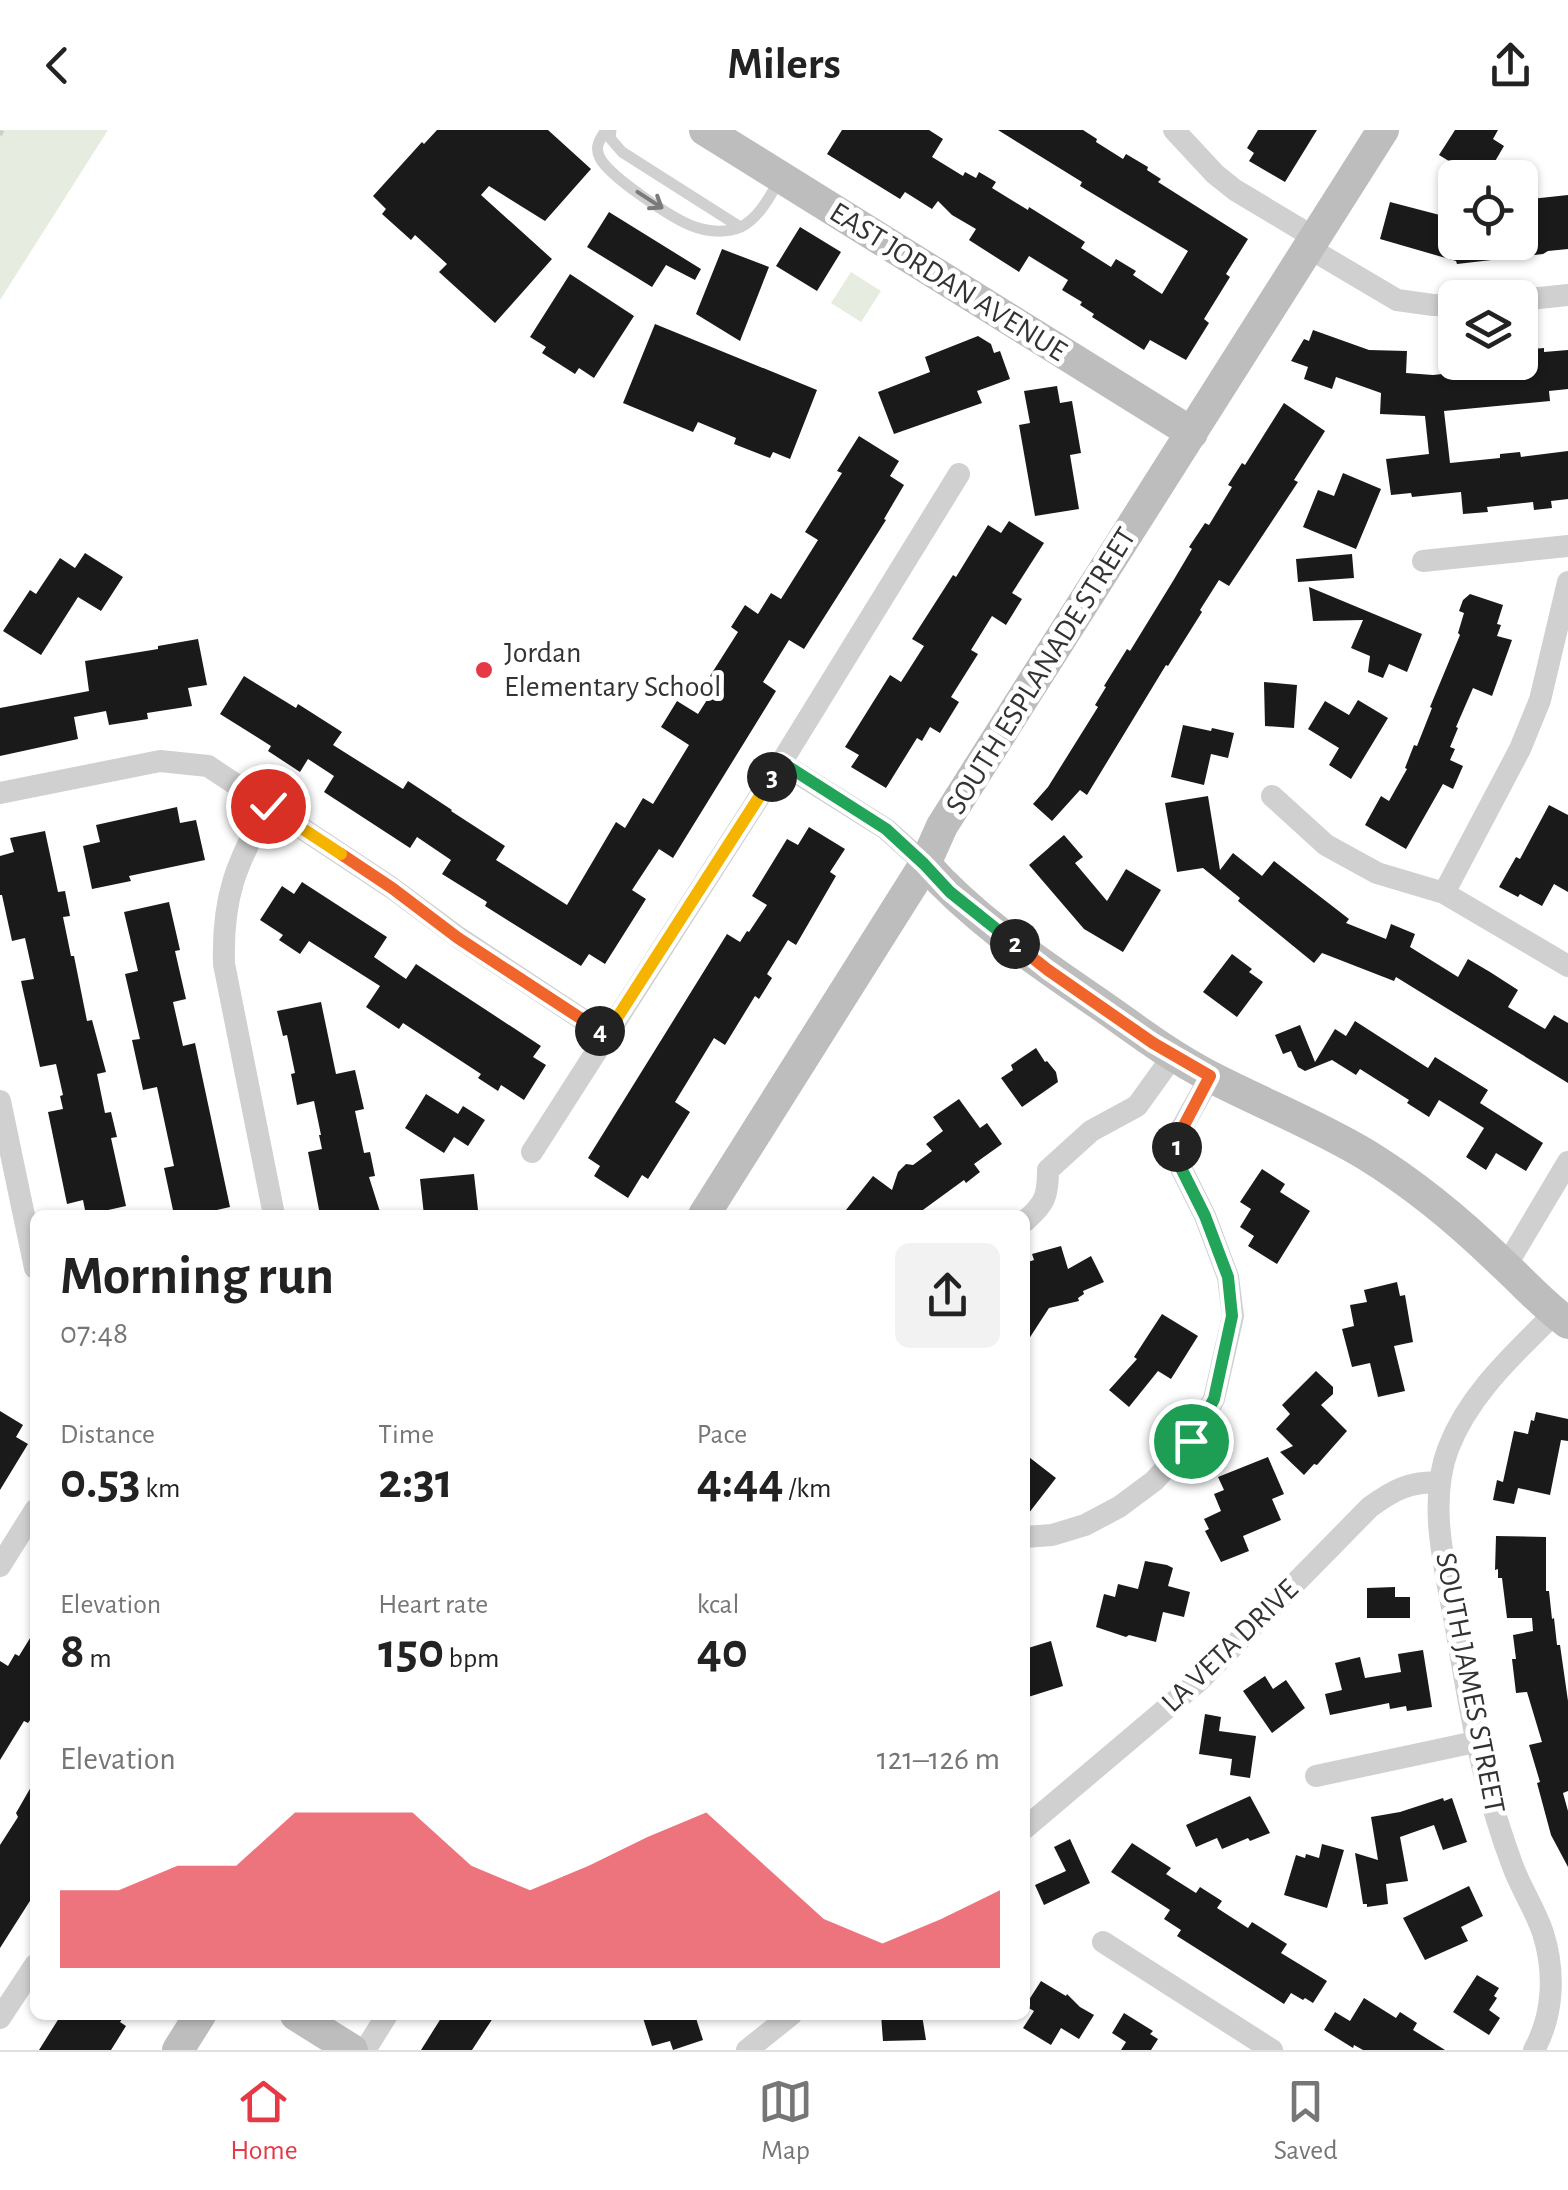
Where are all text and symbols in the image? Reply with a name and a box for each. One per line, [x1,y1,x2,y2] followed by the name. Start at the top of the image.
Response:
[30,38,85,93] icon: back
[1483,38,1538,93] icon: share
[727,42,841,87] text: Milers
[1438,160,1538,380] map controls
[1438,160,1538,260] button: locate
[635,190,663,211] one-way arrow
[824,197,1072,367] street label: EAST JORDAN AVENUE
[1438,280,1538,380] button: layers
[940,522,1142,820] street label: SOUTH ESPLANADE STREET
[504,638,722,702] place label: Jordan Elementary School
[473,659,495,681] marker: Jordan Elementary School
[747,752,797,802] pin: 3
[766,763,778,791] text: 3
[226,764,311,849] pin
[241,779,296,834] icon: check
[990,919,1040,969] pin: 2
[1008,930,1022,958] text: 2
[575,1006,625,1056] pin: 4
[593,1017,607,1045] text: 4
[1152,1122,1202,1172] pin: 1
[1172,1133,1182,1161] text: 1
[895,1243,1000,1348] button: share
[60,1249,334,1304] text: Morning run
[60,1317,128,1349] text: 07:48
[1149,1399,1234,1484] pin
[1164,1414,1219,1469] icon: arrive
[60,1421,155,1449] text: Distance
[378,1421,434,1449] text: Time
[697,1421,747,1449] text: Pace
[60,1457,141,1507] text: 0.53
[378,1457,453,1507] text: 2:31
[697,1457,784,1507] text: 4:44
[141,1475,180,1503] text: km
[784,1475,831,1503] text: /km
[1430,1550,1510,1816] street label: SOUTH JAMES STREET
[1156,1574,1304,1718] street label: LA VETA DRIVE
[60,1591,161,1619] text: Elevation
[378,1591,488,1619] text: Heart rate
[697,1591,739,1619] text: kcal
[60,1627,85,1677] text: 8
[378,1627,444,1677] text: 150
[697,1627,748,1677] text: 40
[85,1645,112,1673] text: m
[444,1645,499,1673] text: bpm
[60,1743,176,1775] text: Elevation
[877,1743,1000,1775] text: 121–126 m
[230,2074,298,2168] tab: Home
[758,2074,813,2168] tab: Map
[1274,2074,1338,2168] tab: Saved

